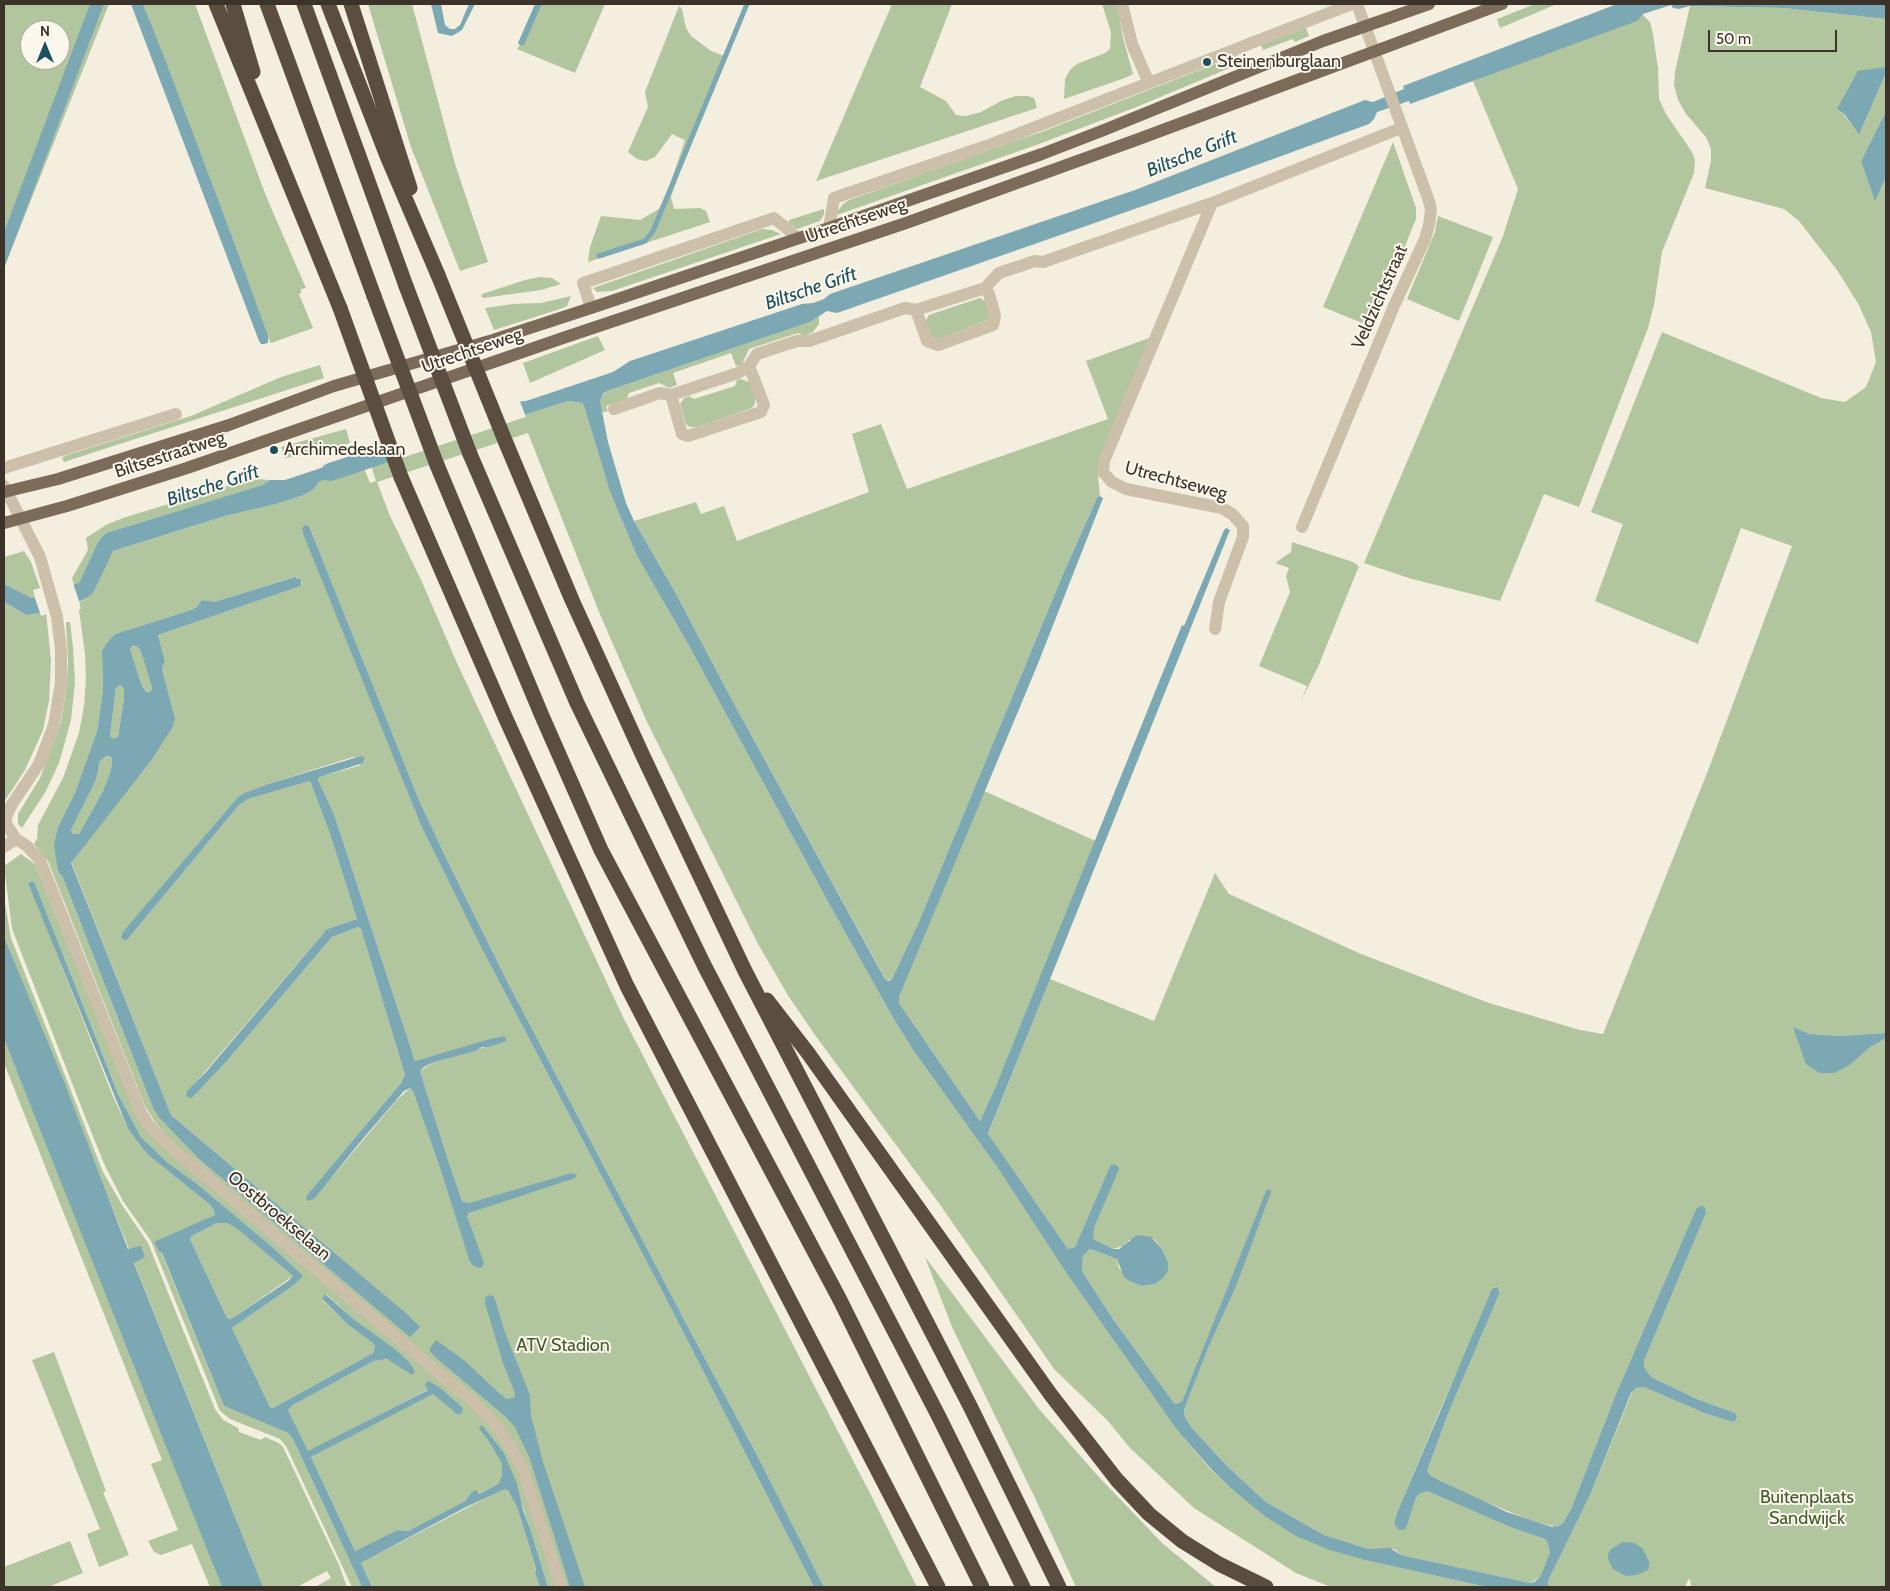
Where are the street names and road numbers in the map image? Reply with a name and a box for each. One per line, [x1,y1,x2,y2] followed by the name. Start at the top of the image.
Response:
[803,194,909,248] street label: Utrechtseweg
[1347,242,1413,352] street label: Veldzichtstraat
[419,324,525,378] street label: Utrechtseweg
[112,427,228,483] street label: Biltsestraatweg
[1122,457,1230,505] street label: Utrechtseweg
[223,1167,335,1265] street label: Oostbroekselaan

